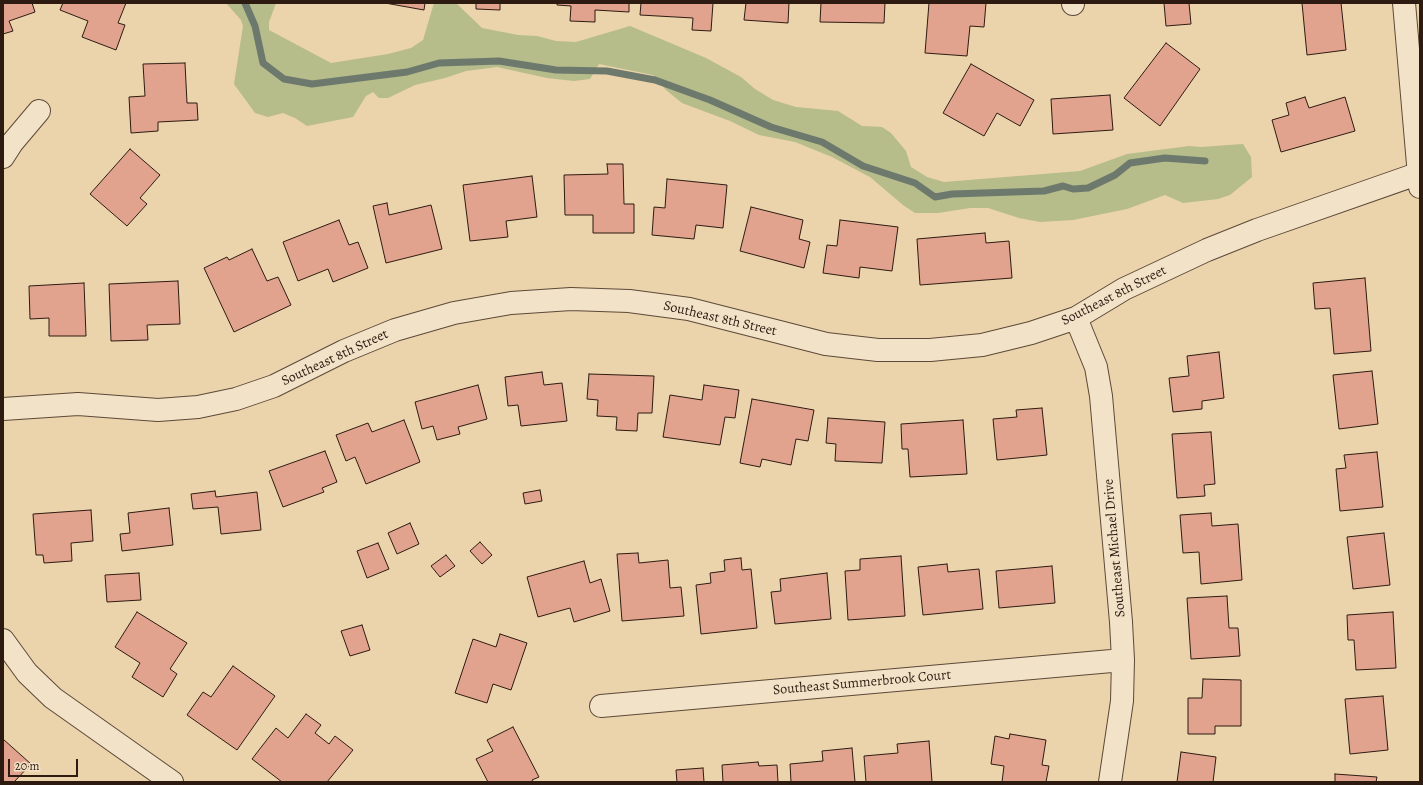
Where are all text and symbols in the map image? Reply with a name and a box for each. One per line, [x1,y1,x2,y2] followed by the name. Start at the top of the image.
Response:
[1059,262,1169,330] street label: Southeast 8th Street
[662,298,778,340] street label: Southeast 8th Street
[279,326,391,390] street label: Southeast 8th Street
[1101,478,1129,618] street label: Southeast Michael Drive
[772,667,952,699] street label: Southeast Summerbrook Court
[10,751,80,777] scale bar
[15,758,39,774] text: 20 m

